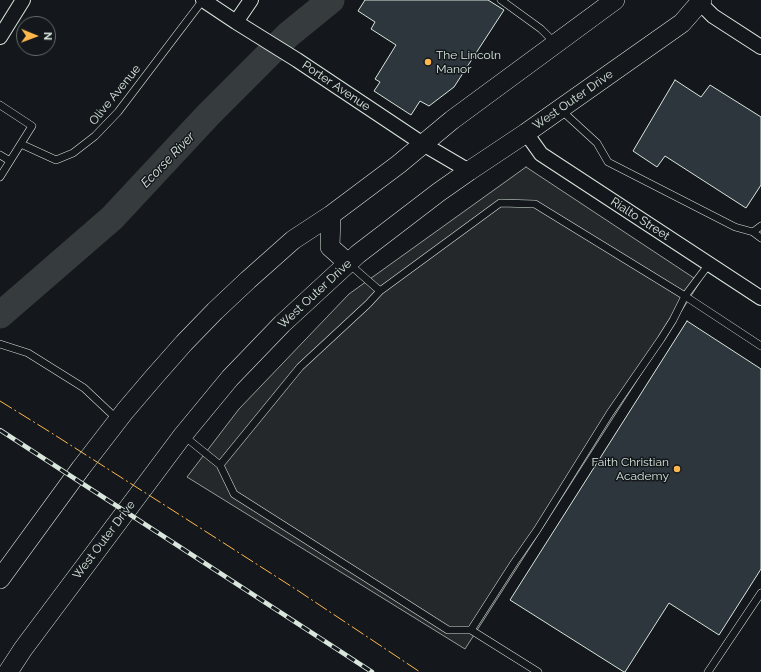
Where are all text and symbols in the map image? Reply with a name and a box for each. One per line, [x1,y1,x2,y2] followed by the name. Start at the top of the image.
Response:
[16,16,56,56] north arrow
[41,32,54,41] text: N
[436,48,501,76] place label: The Lincoln Manor
[423,57,433,67] marker: The Lincoln Manor
[299,58,373,114] street label: Porter Avenue
[86,62,144,128] street label: Olive Avenue
[530,67,616,133] street label: West Outer Drive
[138,129,198,191] water label: Ecorse River
[608,195,672,243] street label: Rialto Street
[275,256,355,332] street label: West Outer Drive
[591,455,669,483] place label: Faith Christian Academy
[672,464,682,474] marker: Faith Christian Academy
[70,498,138,582] street label: West Outer Drive

